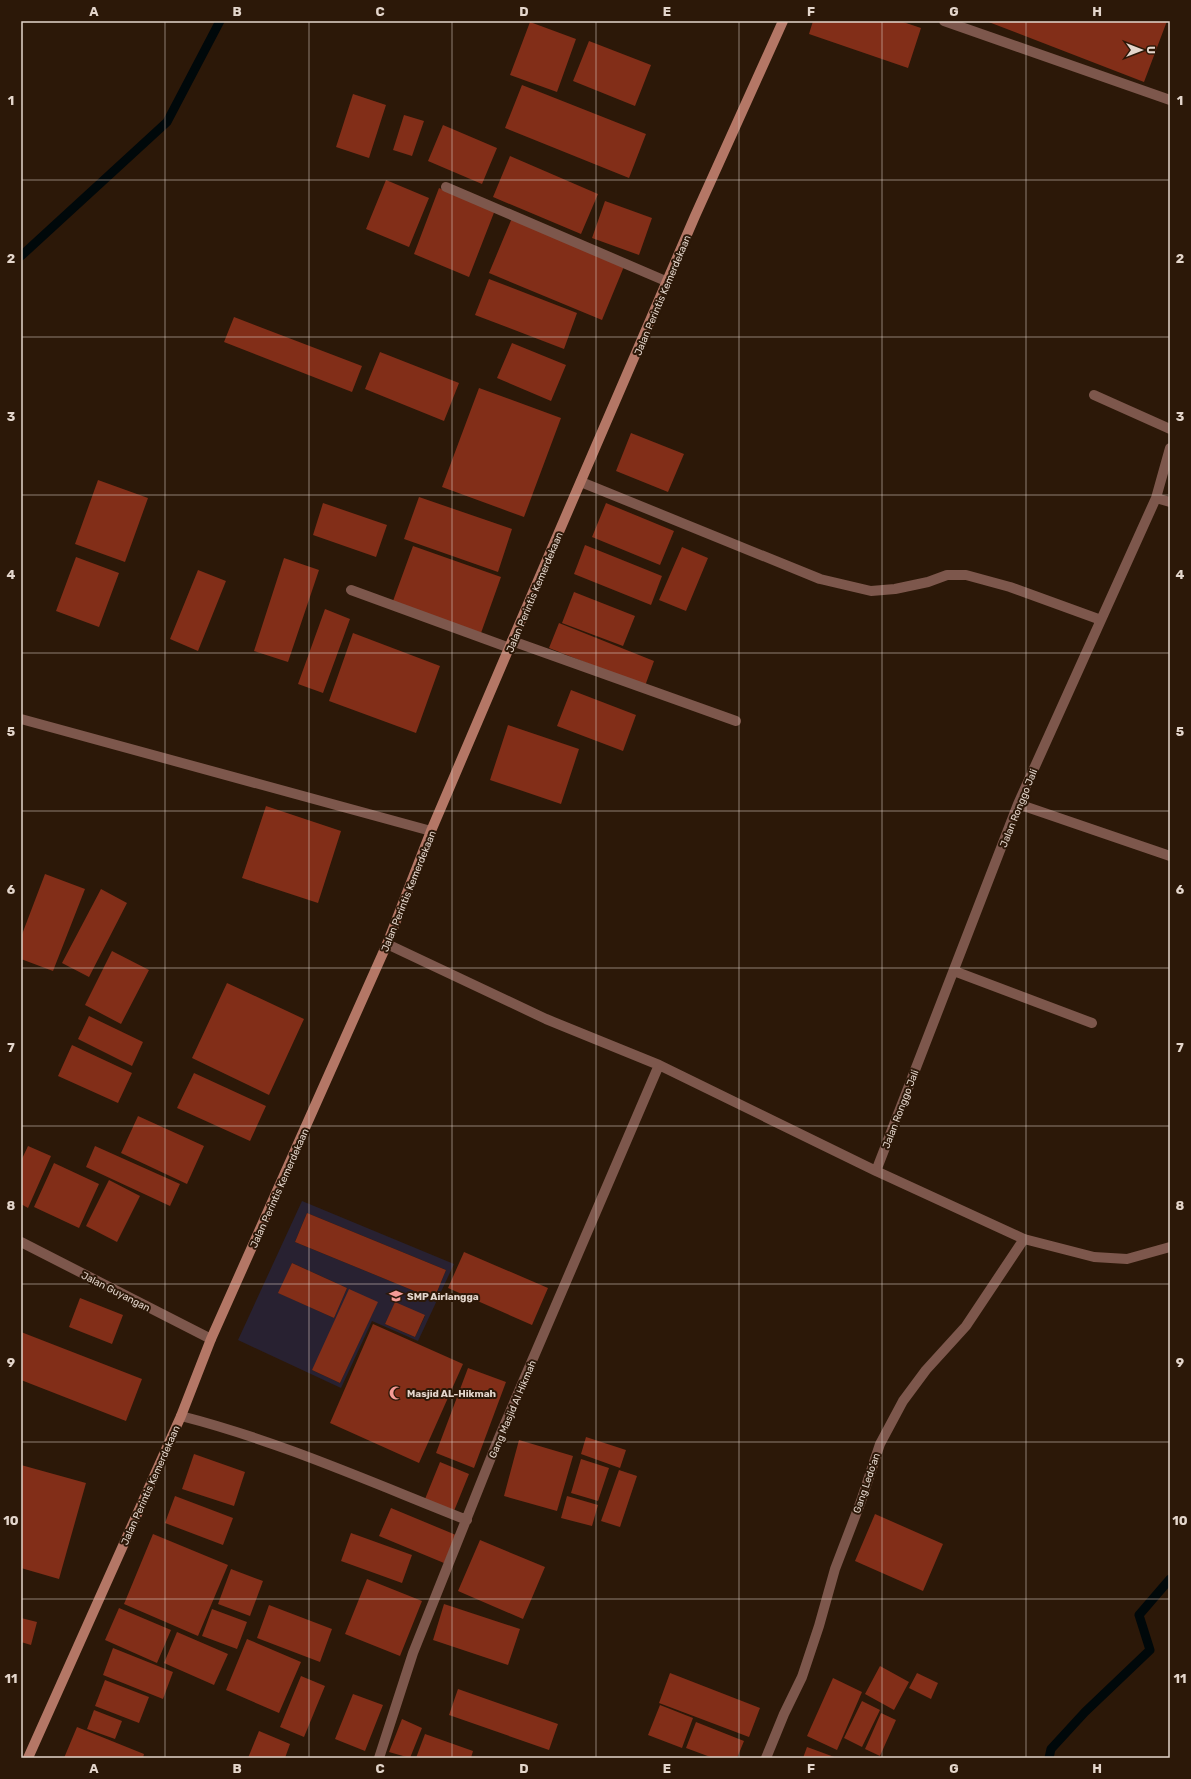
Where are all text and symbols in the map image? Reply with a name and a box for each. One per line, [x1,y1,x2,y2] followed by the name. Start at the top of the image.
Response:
[89,4,99,19] text: A
[232,4,242,19] text: B
[375,4,385,19] text: C
[519,4,529,19] text: D
[663,4,671,19] text: E
[807,4,815,19] text: F
[949,4,959,19] text: G
[1092,4,1102,19] text: H
[1121,30,1161,70] north arrow
[1144,46,1157,54] text: U
[8,93,14,108] text: 1
[1177,93,1183,108] text: 1
[632,233,694,357] street label: Jalan Perintis Kemerdekaan
[7,251,15,266] text: 2
[1176,251,1184,266] text: 2
[7,409,16,424] text: 3
[1176,409,1185,424] text: 3
[504,530,566,654] street label: Jalan Perintis Kemerdekaan
[7,567,16,582] text: 4
[1176,567,1185,582] text: 4
[7,724,15,739] text: 5
[1176,724,1184,739] text: 5
[998,767,1040,849] street label: Jalan Ronggo Jali
[379,829,439,954] street label: Jalan Perintis Kemerdekaan
[7,882,16,897] text: 6
[1176,882,1185,897] text: 6
[7,1040,15,1055] text: 7
[1176,1040,1184,1055] text: 7
[880,1068,921,1150] street label: Jalan Ronggo Jali
[248,1127,312,1250] street label: Jalan Perintis Kemerdekaan
[7,1198,16,1213] text: 8
[1176,1198,1185,1213] text: 8
[79,1269,152,1314] street label: Jalan Guyangan
[388,1288,404,1304] school or university icon: SMP Airlangga
[407,1291,479,1303] place label: SMP Airlangga
[7,1355,15,1370] text: 9
[1176,1355,1184,1370] text: 9
[487,1359,539,1460] street label: Gang Masjid Al Hikmah
[388,1385,404,1401] mosque icon: Masjid AL-Hikmah
[407,1388,496,1400] place label: Masjid AL-Hikmah
[119,1424,183,1547] street label: Jalan Perintis Kemerdekaan
[851,1452,883,1515] street label: Gang Ledo'an
[3,1513,19,1528] text: 10
[1172,1513,1188,1528] text: 10
[5,1671,17,1686] text: 11
[1174,1671,1186,1686] text: 11
[89,1761,99,1776] text: A
[232,1761,242,1776] text: B
[375,1761,385,1776] text: C
[519,1761,529,1776] text: D
[663,1761,671,1776] text: E
[807,1761,815,1776] text: F
[949,1761,959,1776] text: G
[1092,1761,1102,1776] text: H

